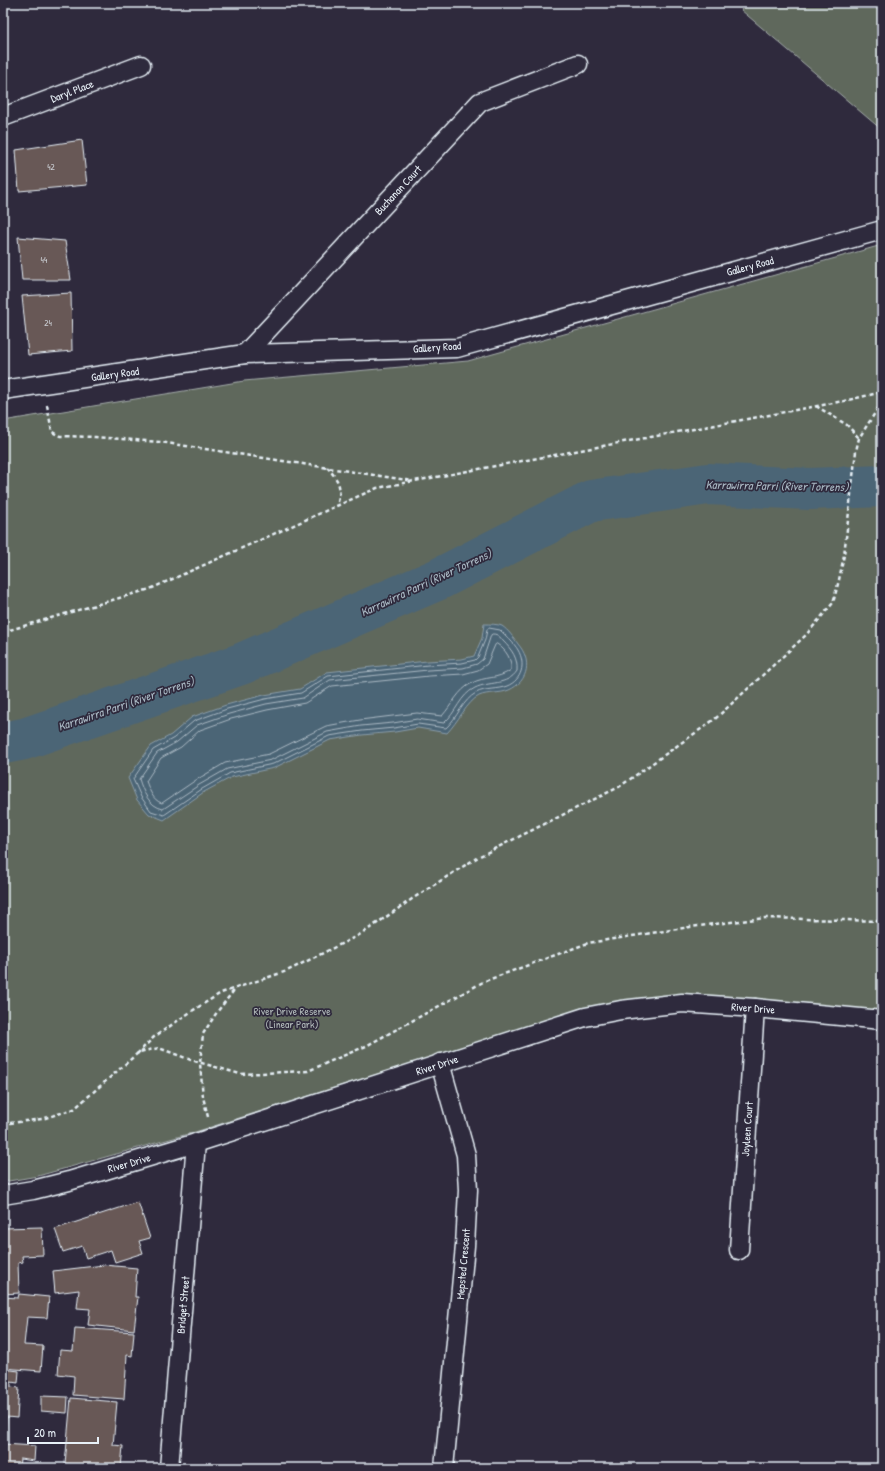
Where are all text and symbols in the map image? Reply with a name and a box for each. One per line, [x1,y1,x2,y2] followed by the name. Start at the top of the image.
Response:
[48,76,96,106] street label: Daryl Place
[47,161,56,173] house number: 42
[371,162,425,218] street label: Buchanan Court
[725,253,776,279] street label: Gallery Road
[41,254,48,266] house number: 44
[44,317,52,329] house number: 24
[412,338,462,356] street label: Gallery Road
[90,364,141,384] street label: Gallery Road
[705,476,850,495] water label: Karrawirra Parri (River Torrens)
[357,544,496,620] water label: Karrawirra Parri (River Torrens)
[55,672,198,735] water label: Karrawirra Parri (River Torrens)
[731,999,776,1017] street label: River Drive
[253,1004,331,1031] park label: River Drive Reserve (Linear Park)
[414,1051,461,1078] street label: River Drive
[738,1101,756,1157] street label: Joyleen Court
[106,1150,153,1176] street label: River Drive
[453,1228,473,1300] street label: Mepsted Crescent
[174,1275,193,1334] street label: Bridget Street
[28,1419,98,1445] scale bar
[34,1424,56,1441] text: 20 m

